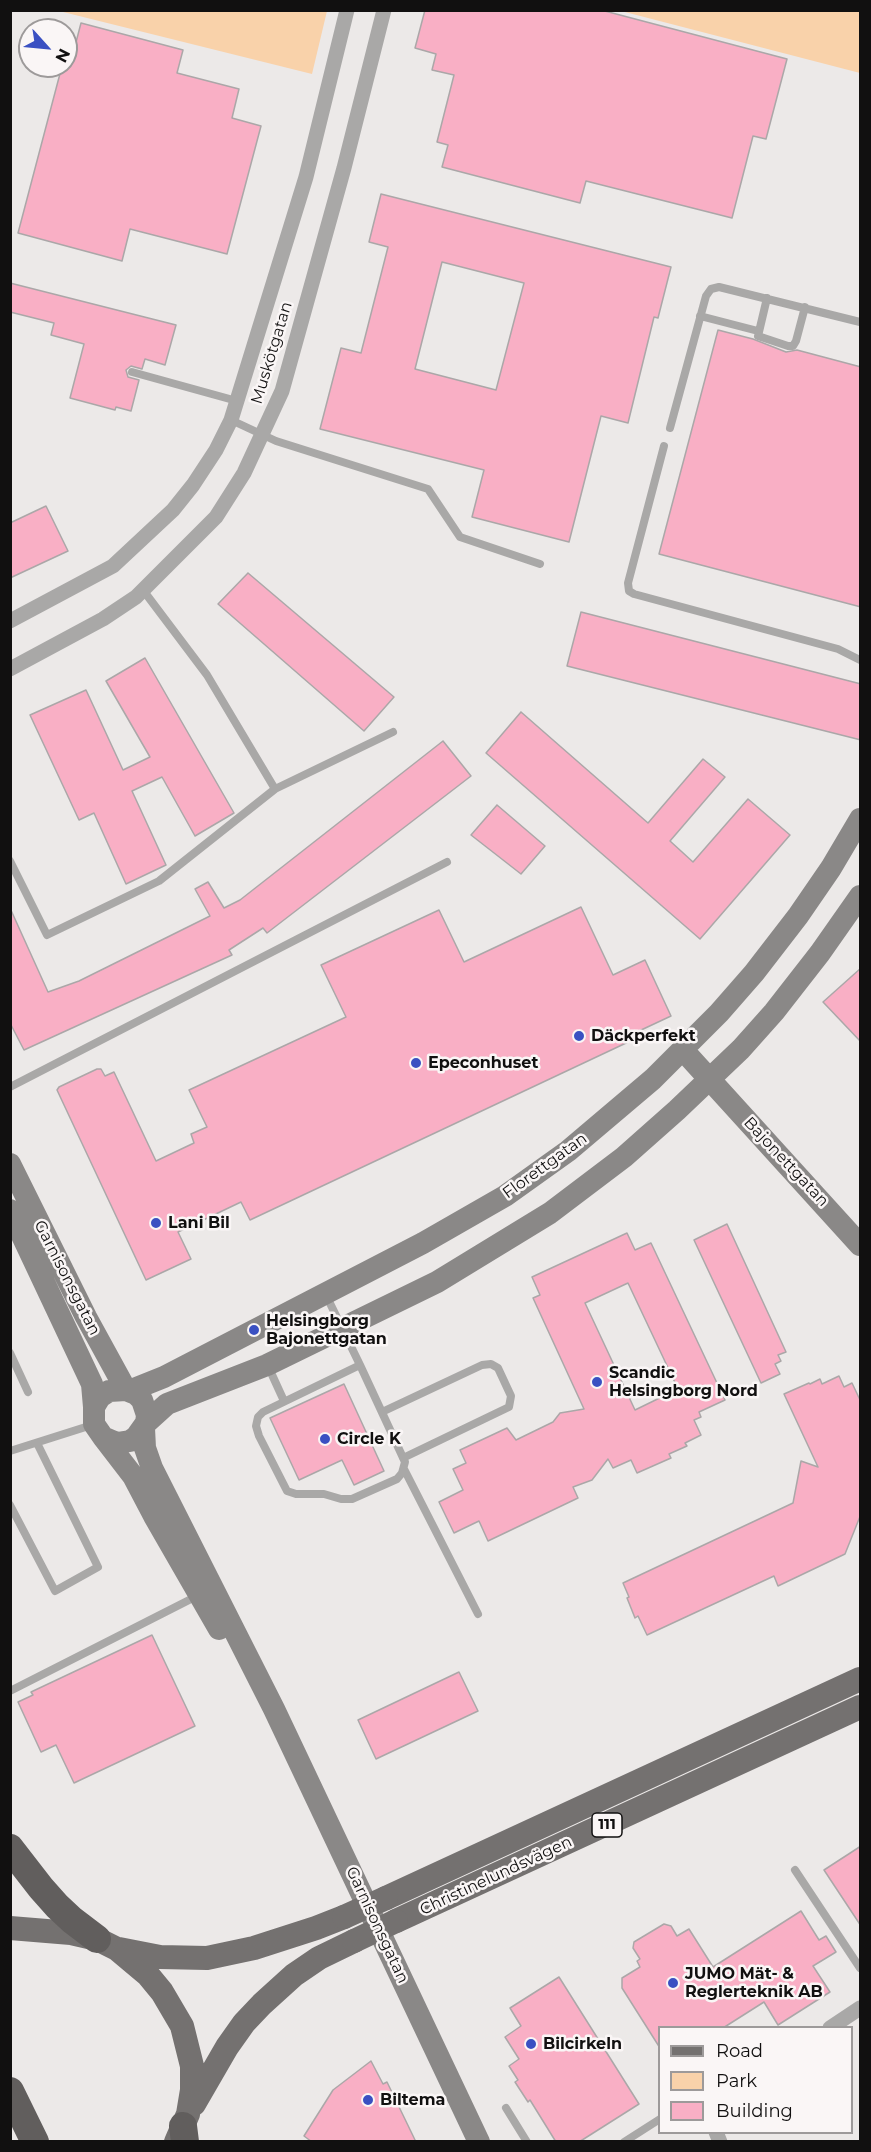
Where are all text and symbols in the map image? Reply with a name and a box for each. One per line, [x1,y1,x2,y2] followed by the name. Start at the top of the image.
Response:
[18,18,78,78] north arrow
[51,45,74,66] text: N
[247,299,297,407] street label: Muskötgatan
[591,1026,696,1046] place label: Däckperfekt
[572,1029,586,1043] marker: Däckperfekt
[428,1053,538,1073] place label: Epeconhuset
[409,1056,423,1070] marker: Epeconhuset
[740,1113,832,1211] street label: Bajonettgatan
[499,1129,591,1203] street label: Florettgatan
[168,1213,230,1233] place label: Lani Bil
[149,1216,163,1230] marker: Lani Bil
[30,1217,104,1339] street label: Garnisonsgatan
[266,1311,387,1349] place label: Helsingborg Bajonettgatan
[247,1323,261,1337] marker: Helsingborg Bajonettgatan
[609,1363,758,1401] place label: Scandic Helsingborg Nord
[590,1375,604,1389] marker: Scandic Helsingborg Nord
[337,1429,401,1449] place label: Circle K
[318,1432,332,1446] marker: Circle K
[592,1813,622,1837] road number: 111
[417,1832,575,1920] street label: Christinelundsvägen
[342,1864,412,1986] street label: Garnisonsgatan
[685,1964,823,2002] place label: JUMO Mät- & Reglerteknik AB
[666,1976,680,1990] marker: JUMO Mät- & Reglerteknik AB
[658,2026,853,2134] legend
[543,2034,622,2054] place label: Bilcirkeln
[524,2037,538,2051] marker: Bilcirkeln
[716,2040,763,2062] text: Road
[716,2070,757,2092] text: Park
[380,2090,445,2110] place label: Biltema
[361,2093,375,2107] marker: Biltema
[716,2100,793,2122] text: Building

